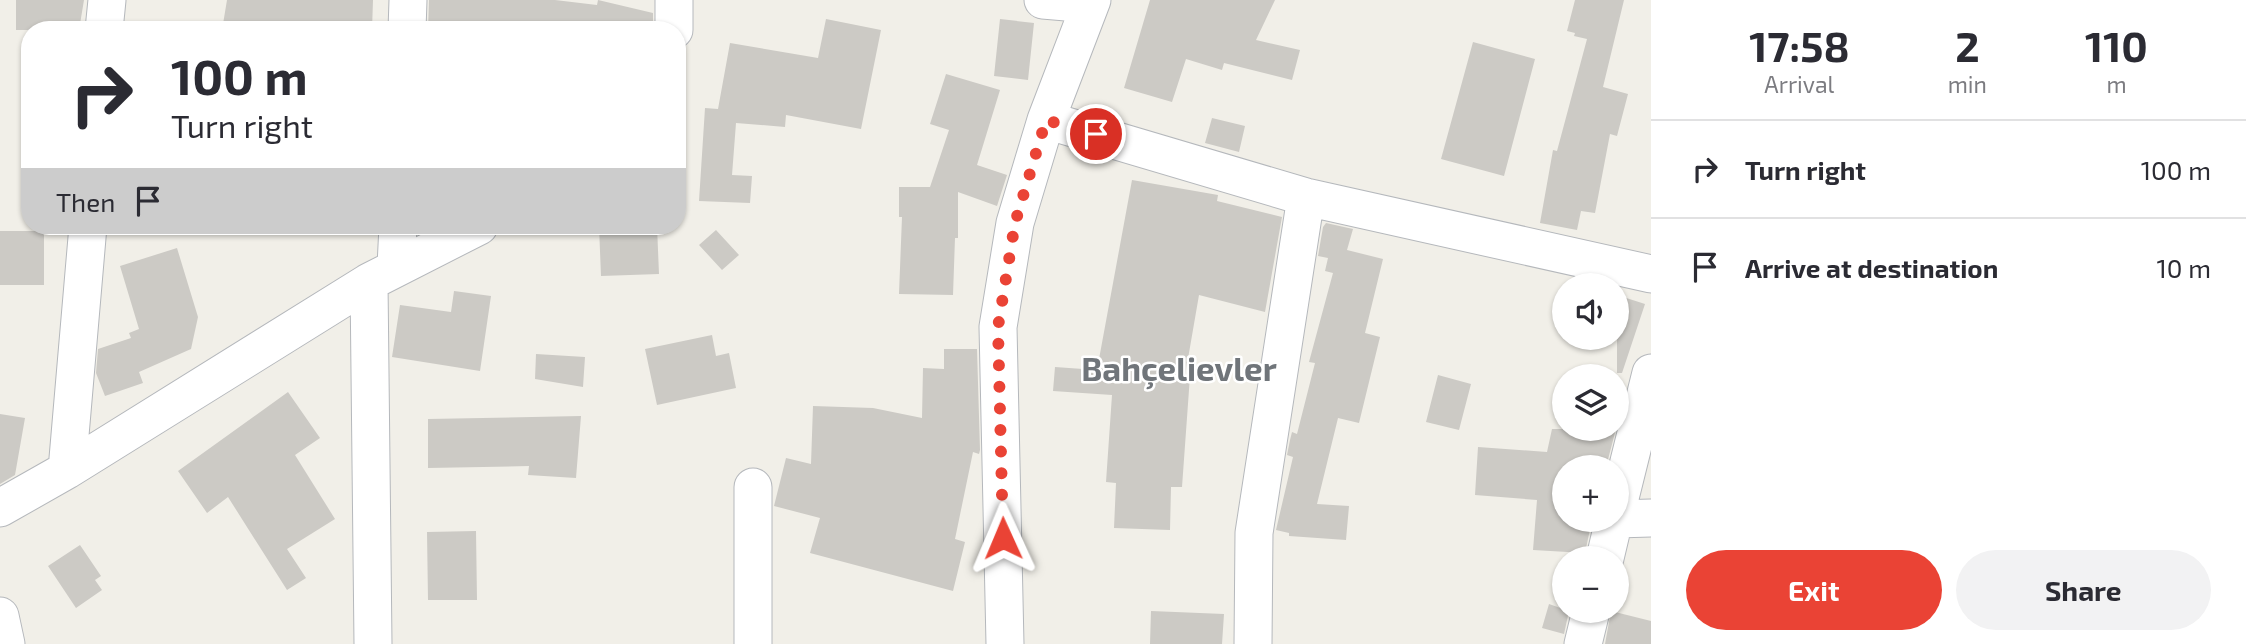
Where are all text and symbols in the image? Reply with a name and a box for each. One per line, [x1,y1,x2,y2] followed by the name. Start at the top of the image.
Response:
[1749,20,1850,70] text: 17:58
[1955,20,1980,70] text: 2
[2085,20,2148,70] text: 110
[171,46,308,105] text: 100 m
[56,49,147,140] icon: right
[1764,70,1834,98] text: Arrival
[1948,70,1987,98] text: min
[2106,70,2127,98] text: m
[1066,104,1126,164] pin
[171,106,313,144] text: Turn right
[1077,115,1115,153] icon: arrive
[1686,150,1724,188] icon: right
[1745,154,1866,185] text: Turn right
[2141,154,2211,185] text: 100 m
[129,182,167,220] icon: arrive
[56,186,115,217] text: Then
[1686,248,1724,286] icon: arrive
[1745,252,1998,283] text: Arrive at destination
[2156,252,2211,283] text: 10 m
[1552,273,1629,623] map controls
[1552,273,1629,350] button: sound
[1081,348,1277,390] district label: Bahçelievler
[1552,364,1629,441] button: layers
[1552,455,1629,532] button: +
[966,501,1040,575] position arrow
[1552,546,1629,623] button: −
[1686,550,1942,630] button: Exit
[1956,550,2211,630] button: Share

